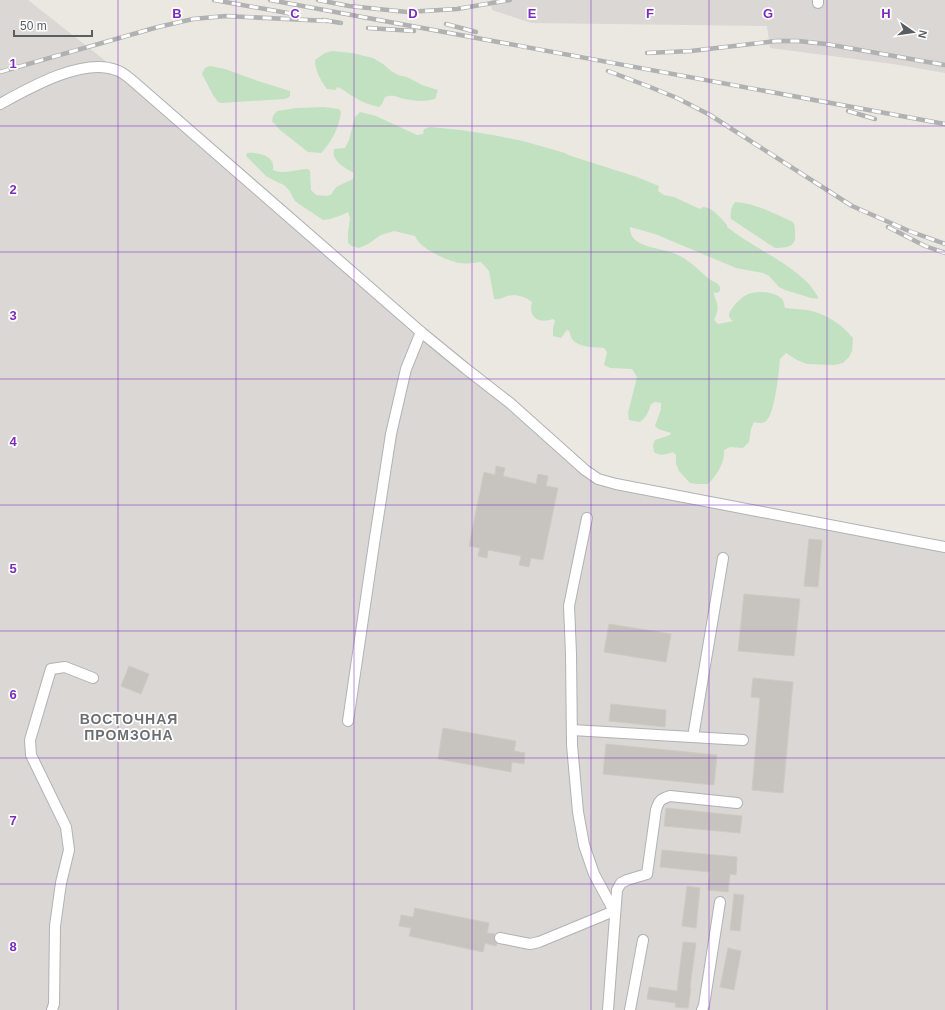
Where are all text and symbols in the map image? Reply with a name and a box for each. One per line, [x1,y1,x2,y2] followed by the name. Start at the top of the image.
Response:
[172,6,182,21] text: B
[290,6,300,21] text: C
[408,6,418,21] text: D
[528,6,537,21] text: E
[646,6,654,21] text: F
[763,6,773,21] text: G
[881,6,891,21] text: H
[14,12,92,38] scale bar
[893,12,933,52] north arrow
[20,19,47,33] text: 50 m
[916,29,929,40] text: N
[9,56,17,71] text: 1
[9,182,17,197] text: 2
[9,308,17,323] text: 3
[9,434,17,449] text: 4
[9,561,17,576] text: 5
[9,687,17,702] text: 6
[80,711,178,743] district label: ВОСТОЧНАЯ ПРОМЗОНА
[9,813,17,828] text: 7
[9,939,17,954] text: 8

